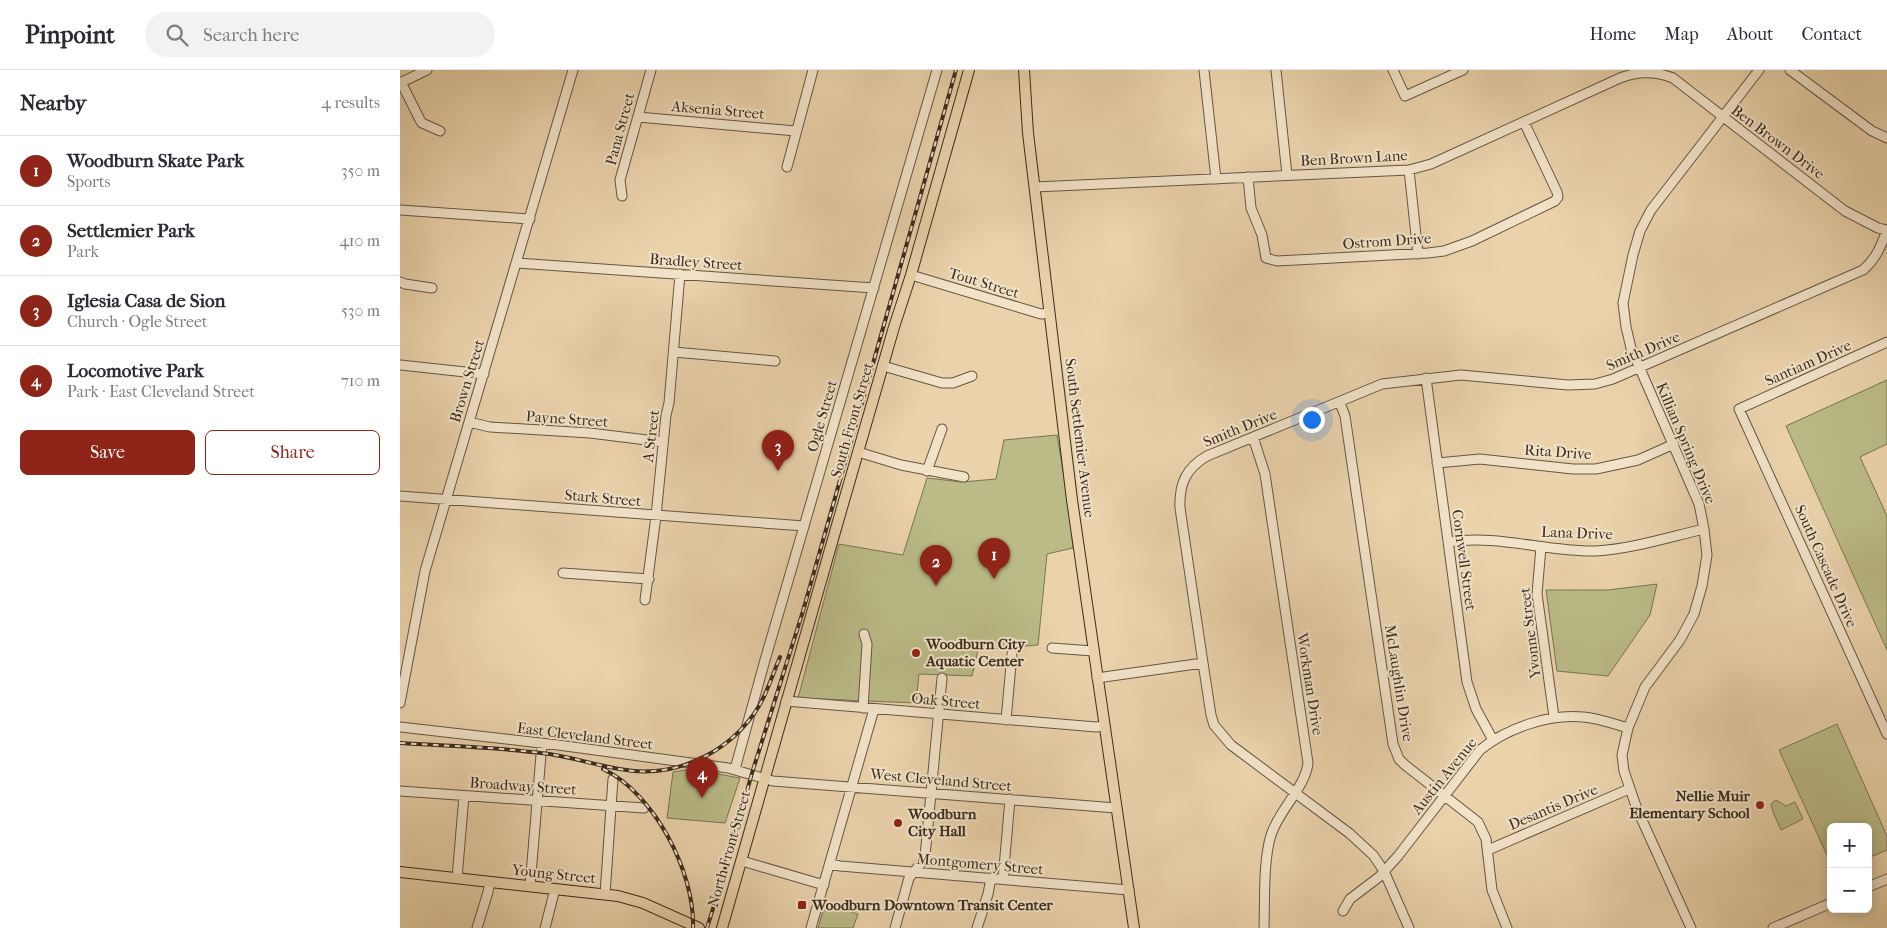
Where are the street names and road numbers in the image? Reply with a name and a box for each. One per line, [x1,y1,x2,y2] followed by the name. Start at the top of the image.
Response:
[602,90,638,167] street label: Pana Street
[670,97,766,123] street label: Aksenia Street
[1728,101,1829,183] street label: Ben Brown Drive
[1300,146,1409,170] street label: Ben Brown Lane
[1342,229,1433,253] street label: Ostrom Drive
[649,250,744,274] street label: Bradley Street
[947,264,1022,302] street label: Tout Street
[1603,327,1683,375] street label: Smith Drive
[1762,336,1854,390] street label: Santiam Drive
[446,337,488,425] street label: Brown Street
[1061,357,1099,519] street label: South Settlemier Avenue
[827,360,877,480] street label: South Front Street
[803,377,841,454] street label: Ogle Street
[1652,380,1720,507] street label: Killian Spring Drive
[1200,405,1280,451] street label: Smith Drive
[525,407,609,431] street label: Payne Street
[639,408,663,464] street label: A Street
[1524,441,1593,463] street label: Rita Drive
[564,486,643,510] street label: Stark Street
[1791,502,1861,631] street label: South Cascade Drive
[1448,508,1480,612] street label: Cornwell Street
[1541,523,1614,543] street label: Lana Drive
[1515,586,1545,680] street label: Yvonne Street
[1381,623,1417,743] street label: McLaughlin Drive
[1293,631,1327,737] street label: Workman Drive
[911,689,982,713] street label: Oak Street
[516,719,655,753] street label: East Cleveland Street
[1407,733,1481,819] street label: Austin Avenue
[869,765,1013,795] street label: West Cleveland Street
[469,773,578,799] street label: Broadway Street
[1506,780,1601,834] street label: Desantis Drive
[704,788,754,909] street label: North Front Street
[916,849,1045,879] street label: Montgomery Street
[510,861,598,887] street label: Young Street

